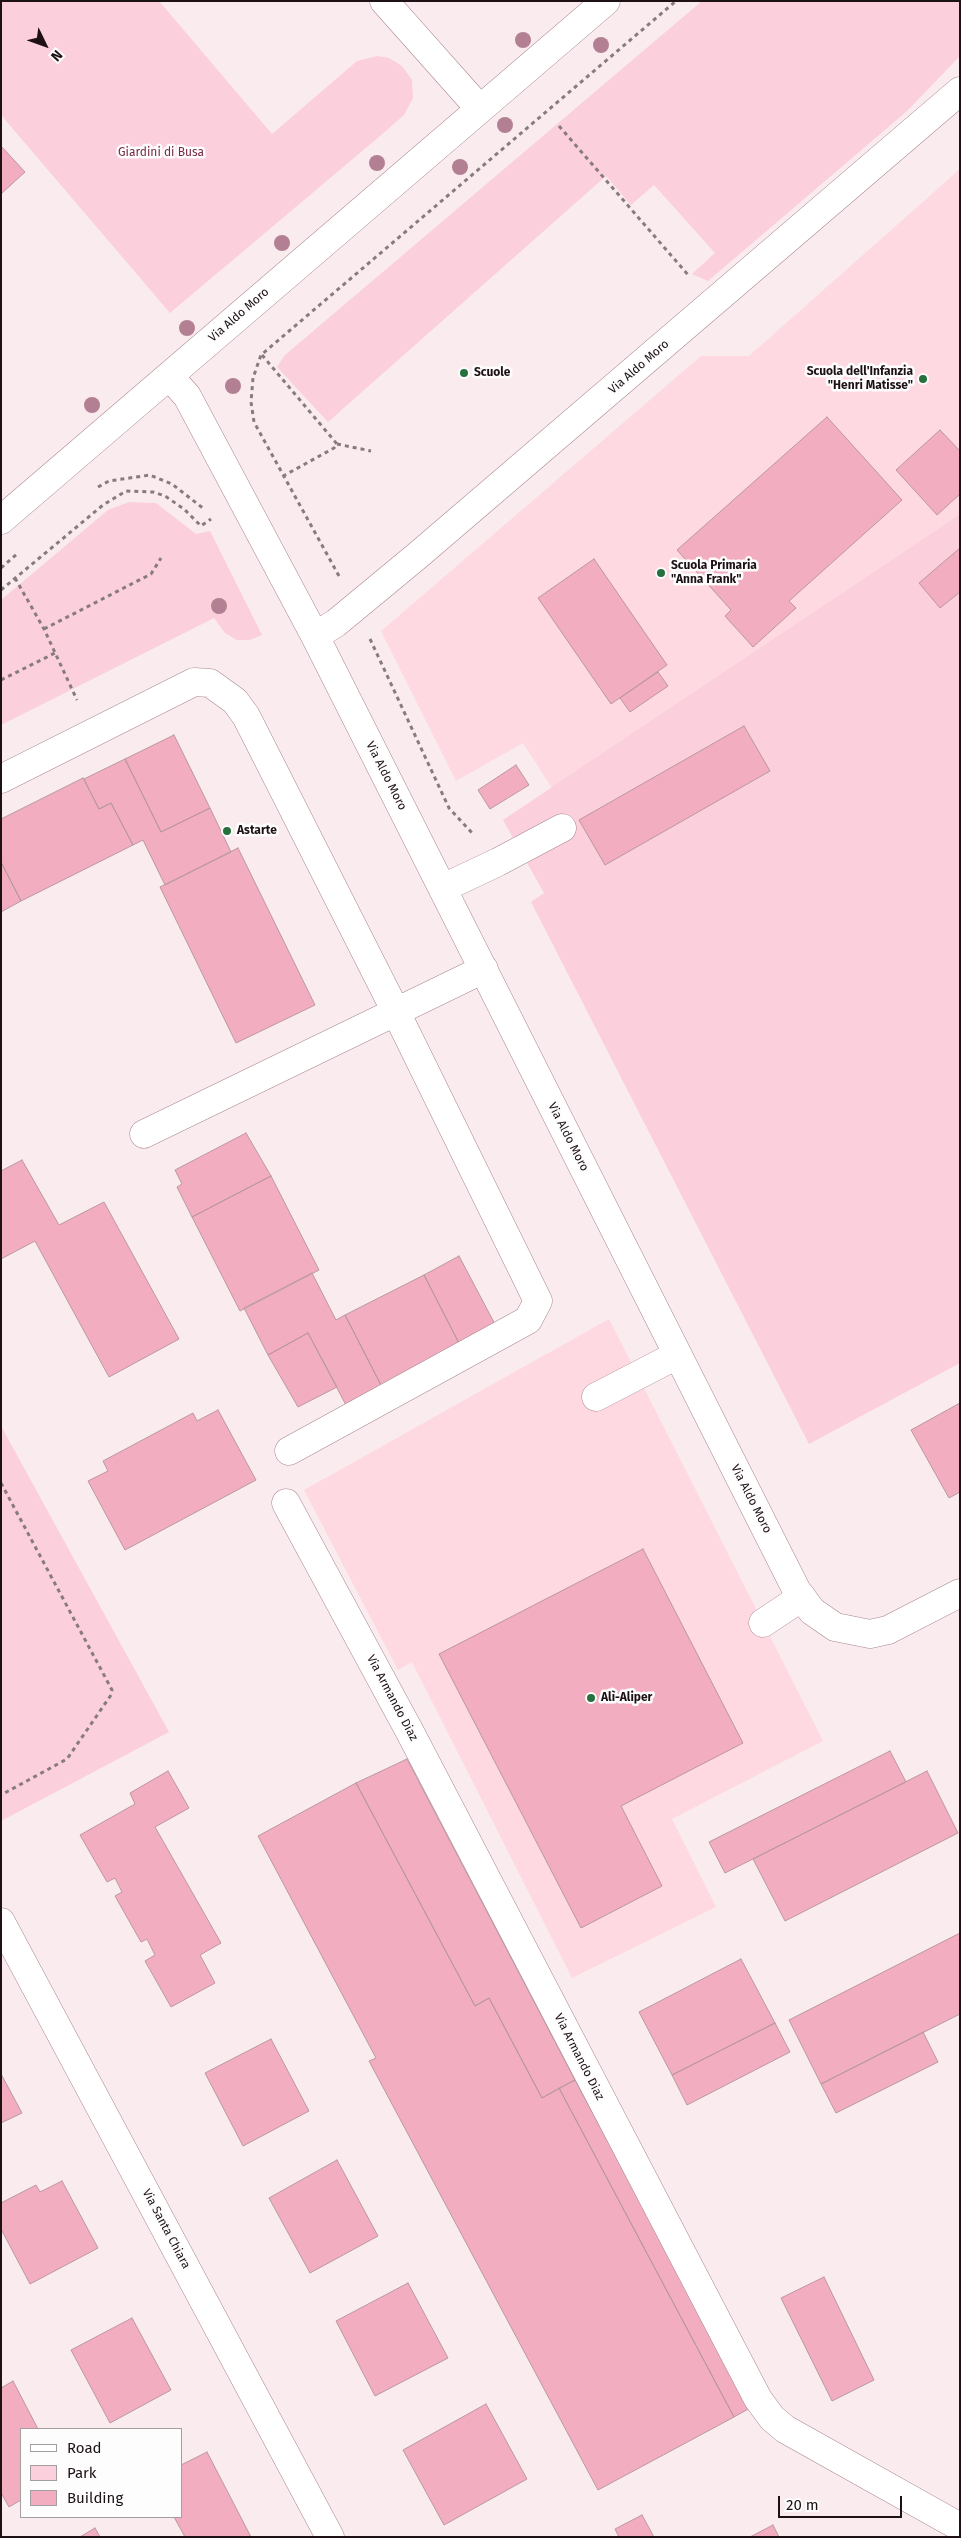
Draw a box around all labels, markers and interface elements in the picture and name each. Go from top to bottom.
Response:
north arrow [20,20,70,70]
text: N [47,46,66,65]
park label: Giardini di Busa [118,146,204,160]
street label: Via Aldo Moro [206,285,272,345]
street label: Via Aldo Moro [606,337,672,397]
place label: Scuola dell'Infanzia "Henri Matisse" [807,365,913,393]
place label: Scuole [474,366,510,380]
marker: Scuole [458,367,470,379]
marker: Scuola dell'Infanzia "Henri Matisse" [917,373,929,385]
place label: Scuola Primaria "Anna Frank" [671,559,757,587]
marker: Scuola Primaria "Anna Frank" [655,567,667,579]
street label: Via Aldo Moro [363,739,409,813]
place label: Astarte [237,824,277,838]
marker: Astarte [221,825,233,837]
street label: Via Aldo Moro [545,1100,591,1174]
street label: Via Aldo Moro [728,1462,774,1536]
street label: Via Armando Diaz [363,1653,421,1743]
place label: Alì-Aliper [601,1691,652,1705]
marker: Alì-Aliper [585,1692,597,1704]
street label: Via Armando Diaz [551,2011,607,2103]
street label: Via Santa Chiara [139,2187,193,2271]
legend [20,2428,182,2518]
text: Road [67,2439,102,2457]
text: Park [67,2464,97,2482]
scale bar [781,2486,905,2518]
text: Building [67,2489,123,2507]
text: 20 m [786,2496,819,2514]

